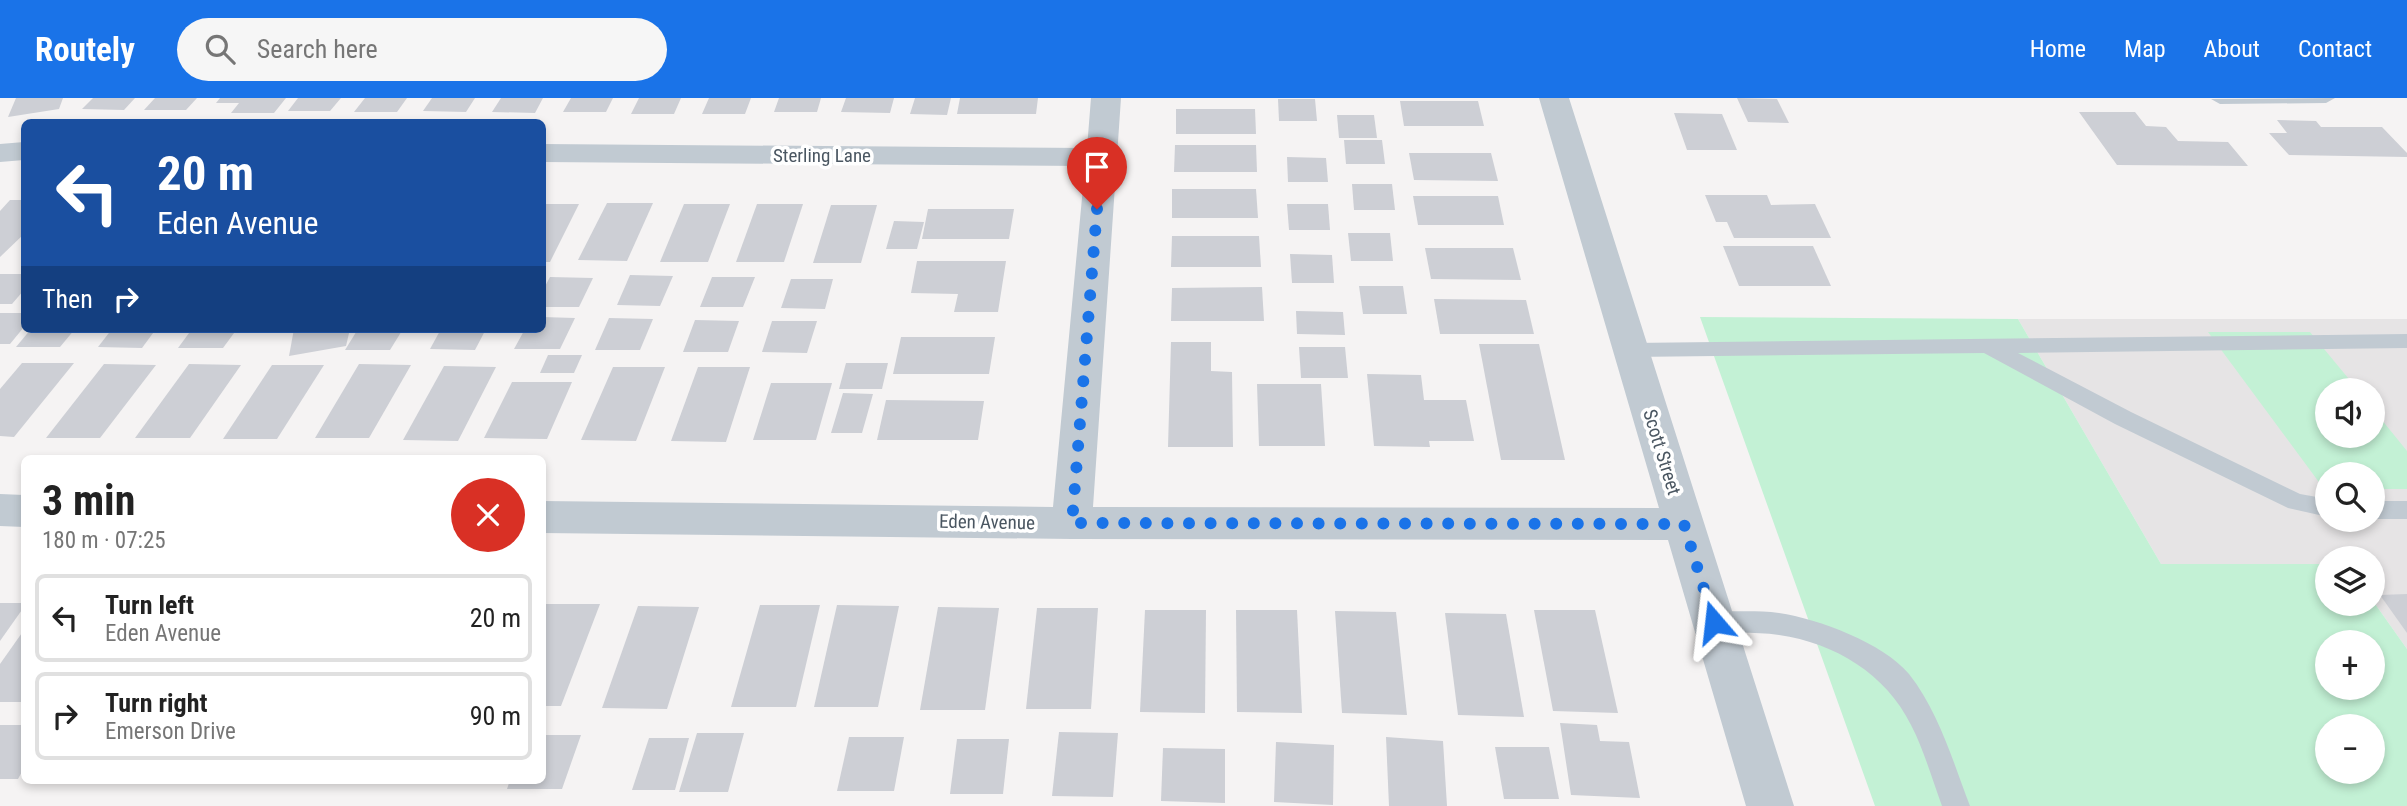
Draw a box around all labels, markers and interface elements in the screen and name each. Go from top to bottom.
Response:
search box [177,18,667,81]
text: Routely [35,30,135,69]
icon: search [201,30,239,68]
text: Search here [257,34,378,64]
text: Home [2030,35,2086,63]
text: Map [2124,35,2166,63]
text: About [2204,35,2260,63]
text: Contact [2298,35,2372,63]
pin [1067,137,1127,209]
street label: Sterling Lane [773,144,871,167]
text: 20 m [157,145,254,202]
icon: left [42,147,133,238]
icon: arrive [1078,148,1116,186]
text: Eden Avenue [157,204,318,242]
icon: right [107,280,145,318]
text: Then [42,284,93,314]
map controls [2315,378,2385,784]
button: sound [2315,378,2385,448]
street label: Scott Street [1638,406,1686,498]
button: search [2315,462,2385,532]
text: 3 min [42,476,135,525]
button: close [451,478,525,552]
street label: Eden Avenue [939,510,1035,534]
text: 180 m · 07:25 [42,527,166,554]
button: layers [2315,546,2385,616]
position arrow [1677,585,1751,659]
text: Turn left [105,590,194,620]
icon: left [46,599,84,637]
text: 20 m [470,603,521,633]
text: Eden Avenue [105,620,221,647]
button: + [2315,630,2385,700]
text: Turn right [105,688,207,718]
icon: right [46,697,84,735]
text: 90 m [470,701,521,731]
button: − [2315,714,2385,784]
text: Emerson Drive [105,718,236,745]

